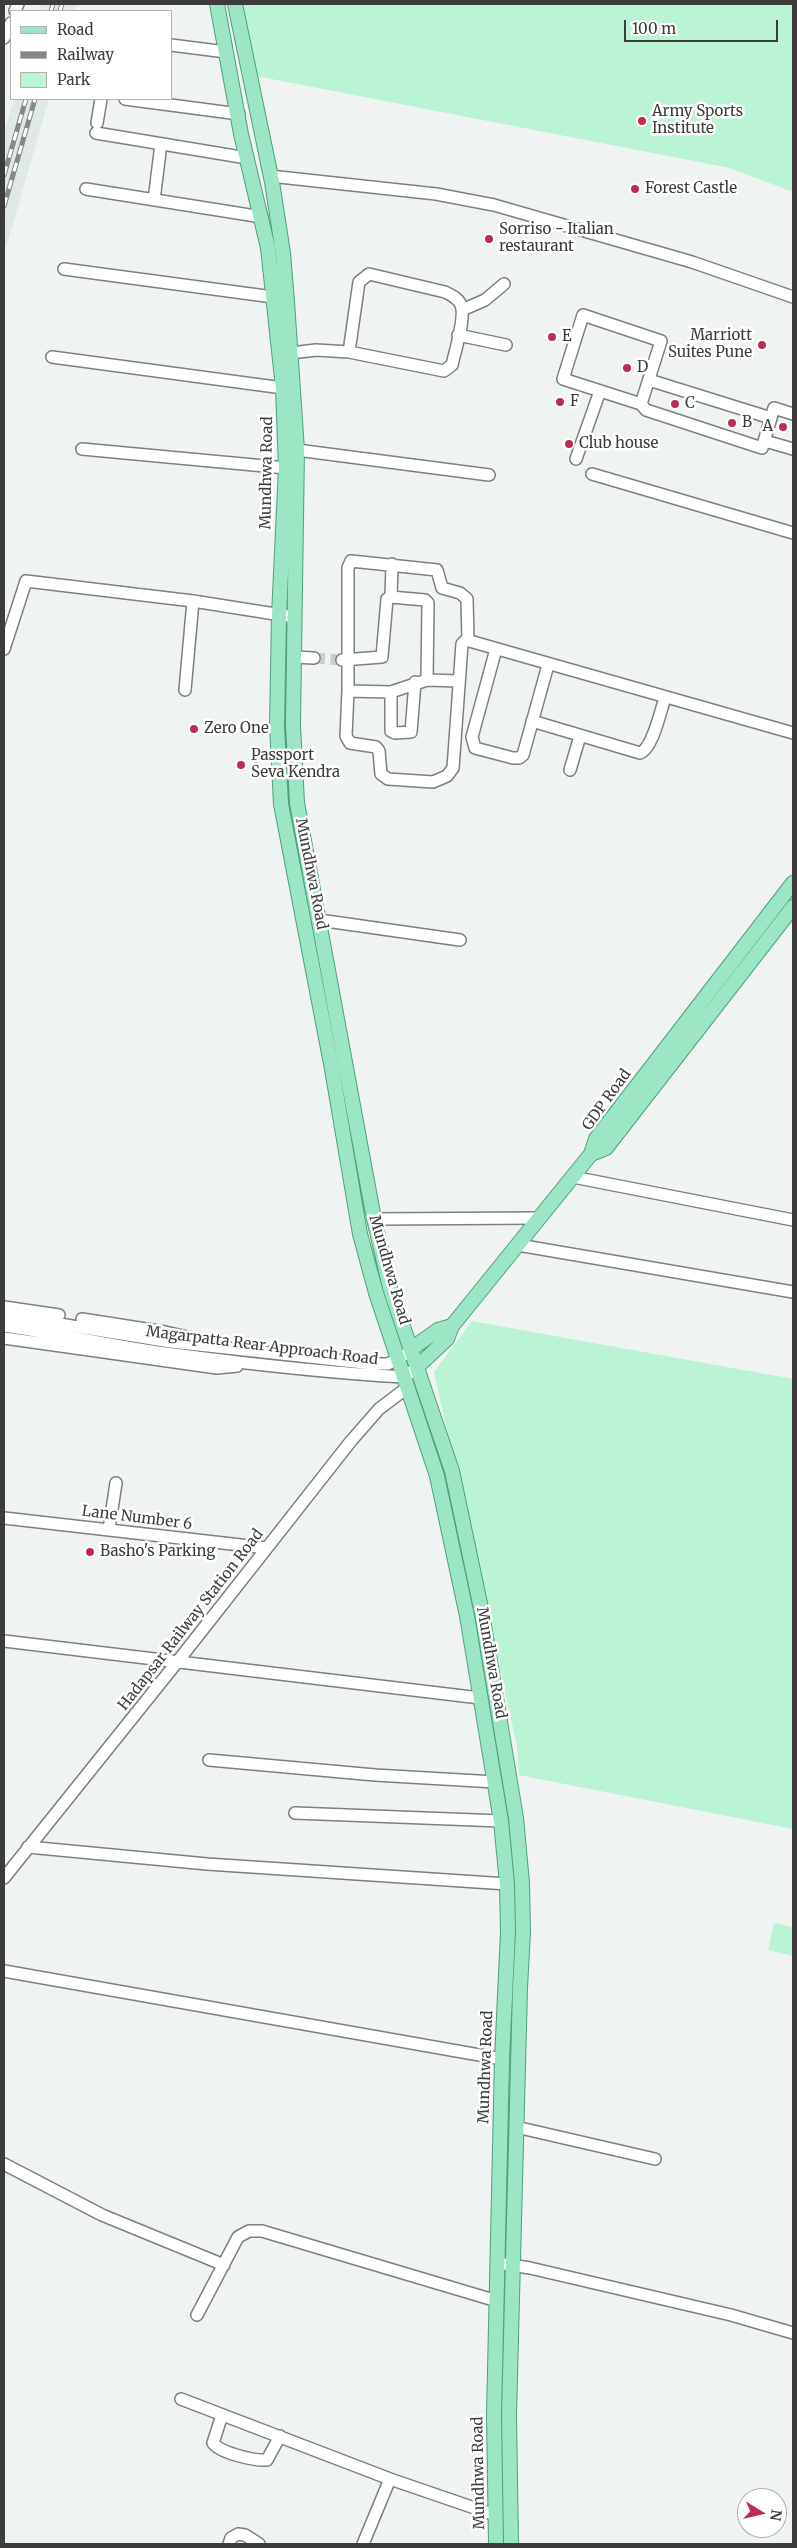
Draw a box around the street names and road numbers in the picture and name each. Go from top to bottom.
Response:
street label: Mundhwa Road [257,416,277,530]
street label: Mundhwa Road [291,817,331,931]
street label: GDP Road [579,1066,635,1134]
street label: Mundhwa Road [365,1213,413,1327]
street label: Magarpatta Rear Approach Road [145,1323,379,1369]
street label: Lane Number 6 [81,1502,193,1534]
street label: Hadapsar Railway Station Road [115,1526,267,1714]
street label: Mundhwa Road [472,1606,510,1720]
street label: Mundhwa Road [475,2010,497,2124]
street label: Mundhwa Road [469,2416,489,2530]

